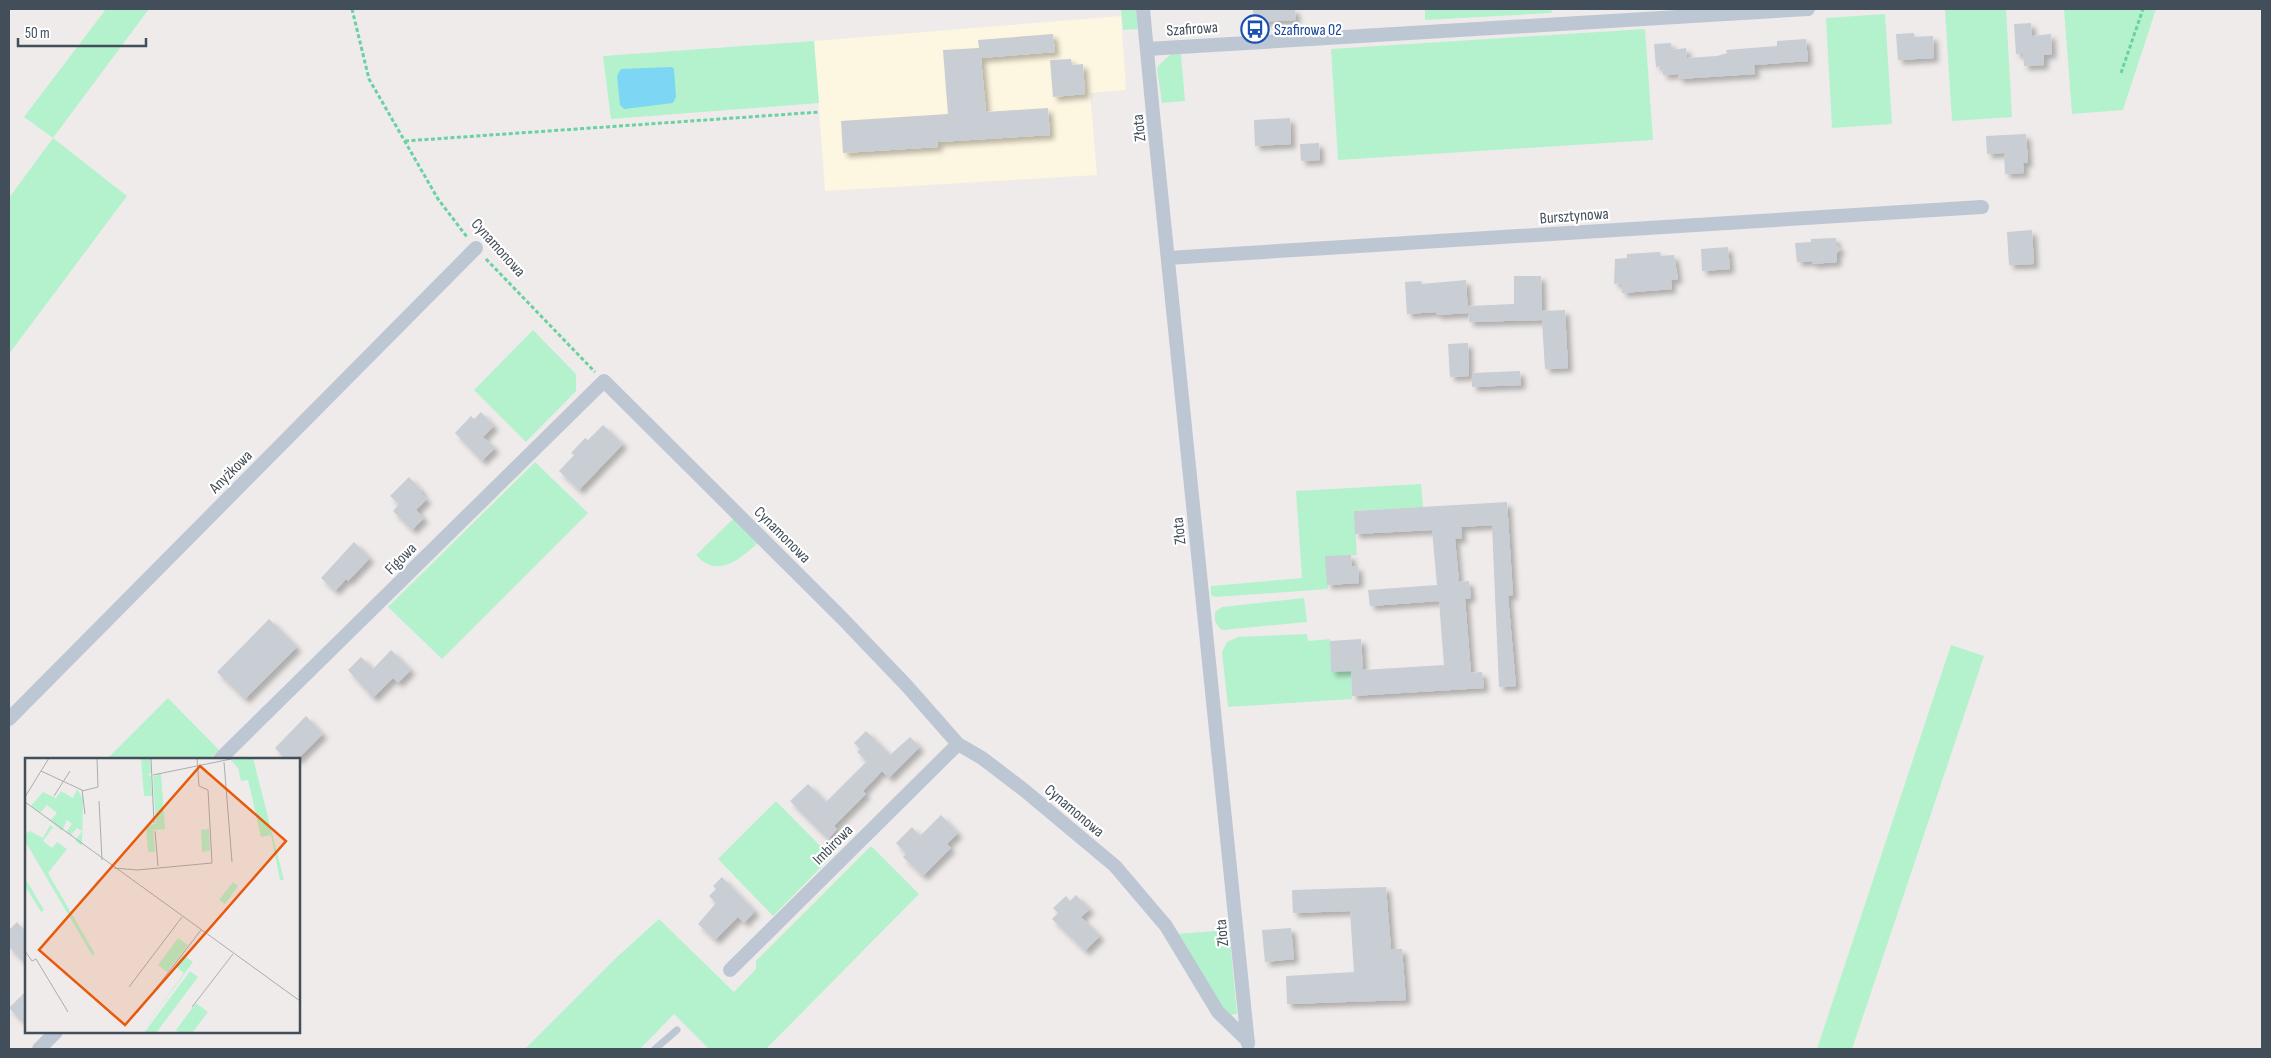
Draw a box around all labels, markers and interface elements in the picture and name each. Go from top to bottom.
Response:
bus stop icon: Szafirowa 02 [1240,14,1270,44]
scale bar [18,15,145,47]
street label: Szafirowa [1166,18,1218,41]
place label: Szafirowa 02 [1274,21,1342,40]
text: 50 m [25,24,50,43]
street label: Złota [1129,113,1150,142]
street label: Bursztynowa [1539,205,1609,228]
street label: Cynamonowa [467,215,529,281]
street label: Anyżkowa [205,446,257,498]
street label: Cynamonowa [750,503,814,567]
street label: Złota [1169,516,1190,545]
street label: Figowa [381,539,421,579]
inset map [25,758,300,1033]
street label: Cynamonowa [1040,781,1108,842]
street label: Imbirowa [809,821,857,869]
street label: Złota [1212,918,1233,947]

